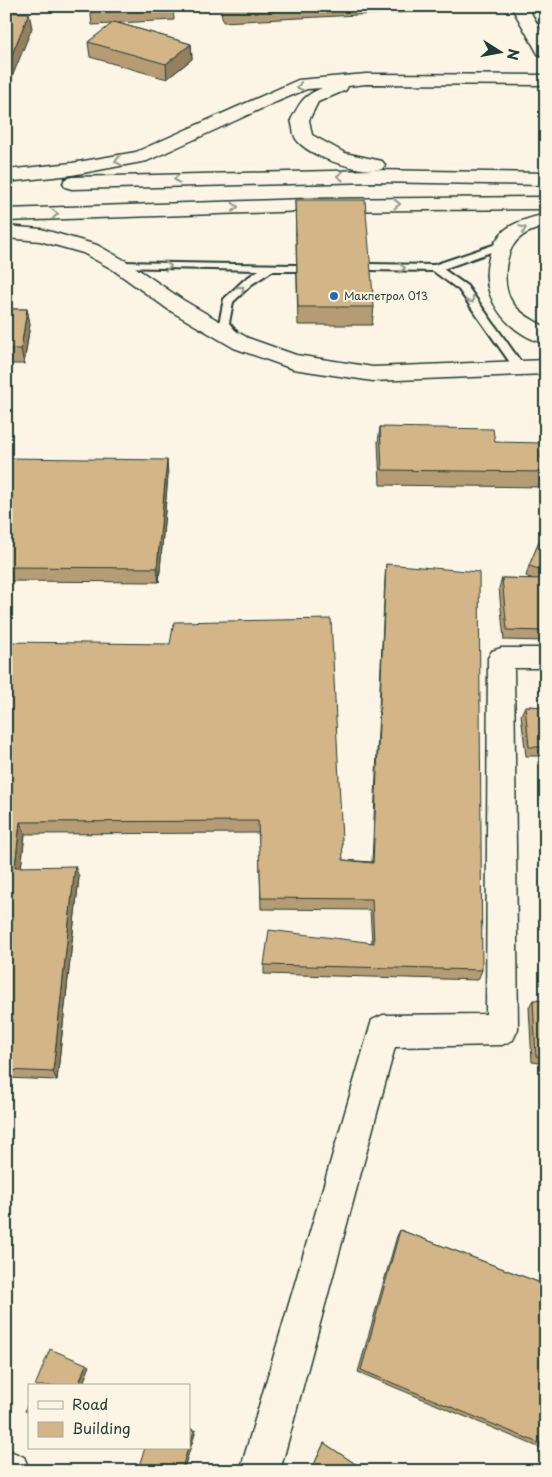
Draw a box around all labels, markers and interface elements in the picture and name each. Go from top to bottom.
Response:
north arrow [474,28,524,78]
text: N [502,47,525,62]
one-way arrow [297,81,305,91]
one-way arrow [114,156,123,166]
one-way arrow [335,171,343,181]
one-way arrow [173,174,181,185]
one-way arrow [394,199,402,209]
one-way arrow [231,202,239,213]
one-way arrow [51,208,59,219]
one-way arrow [518,224,527,235]
one-way arrow [164,261,172,271]
one-way arrow [398,263,406,273]
one-way arrow [235,286,244,295]
place label: Макпетрол 013 [344,287,428,304]
marker: Макпетрол 013 [328,290,340,302]
one-way arrow [465,294,474,304]
legend [28,1384,190,1450]
text: Road [72,1392,108,1415]
text: Building [72,1416,131,1439]

